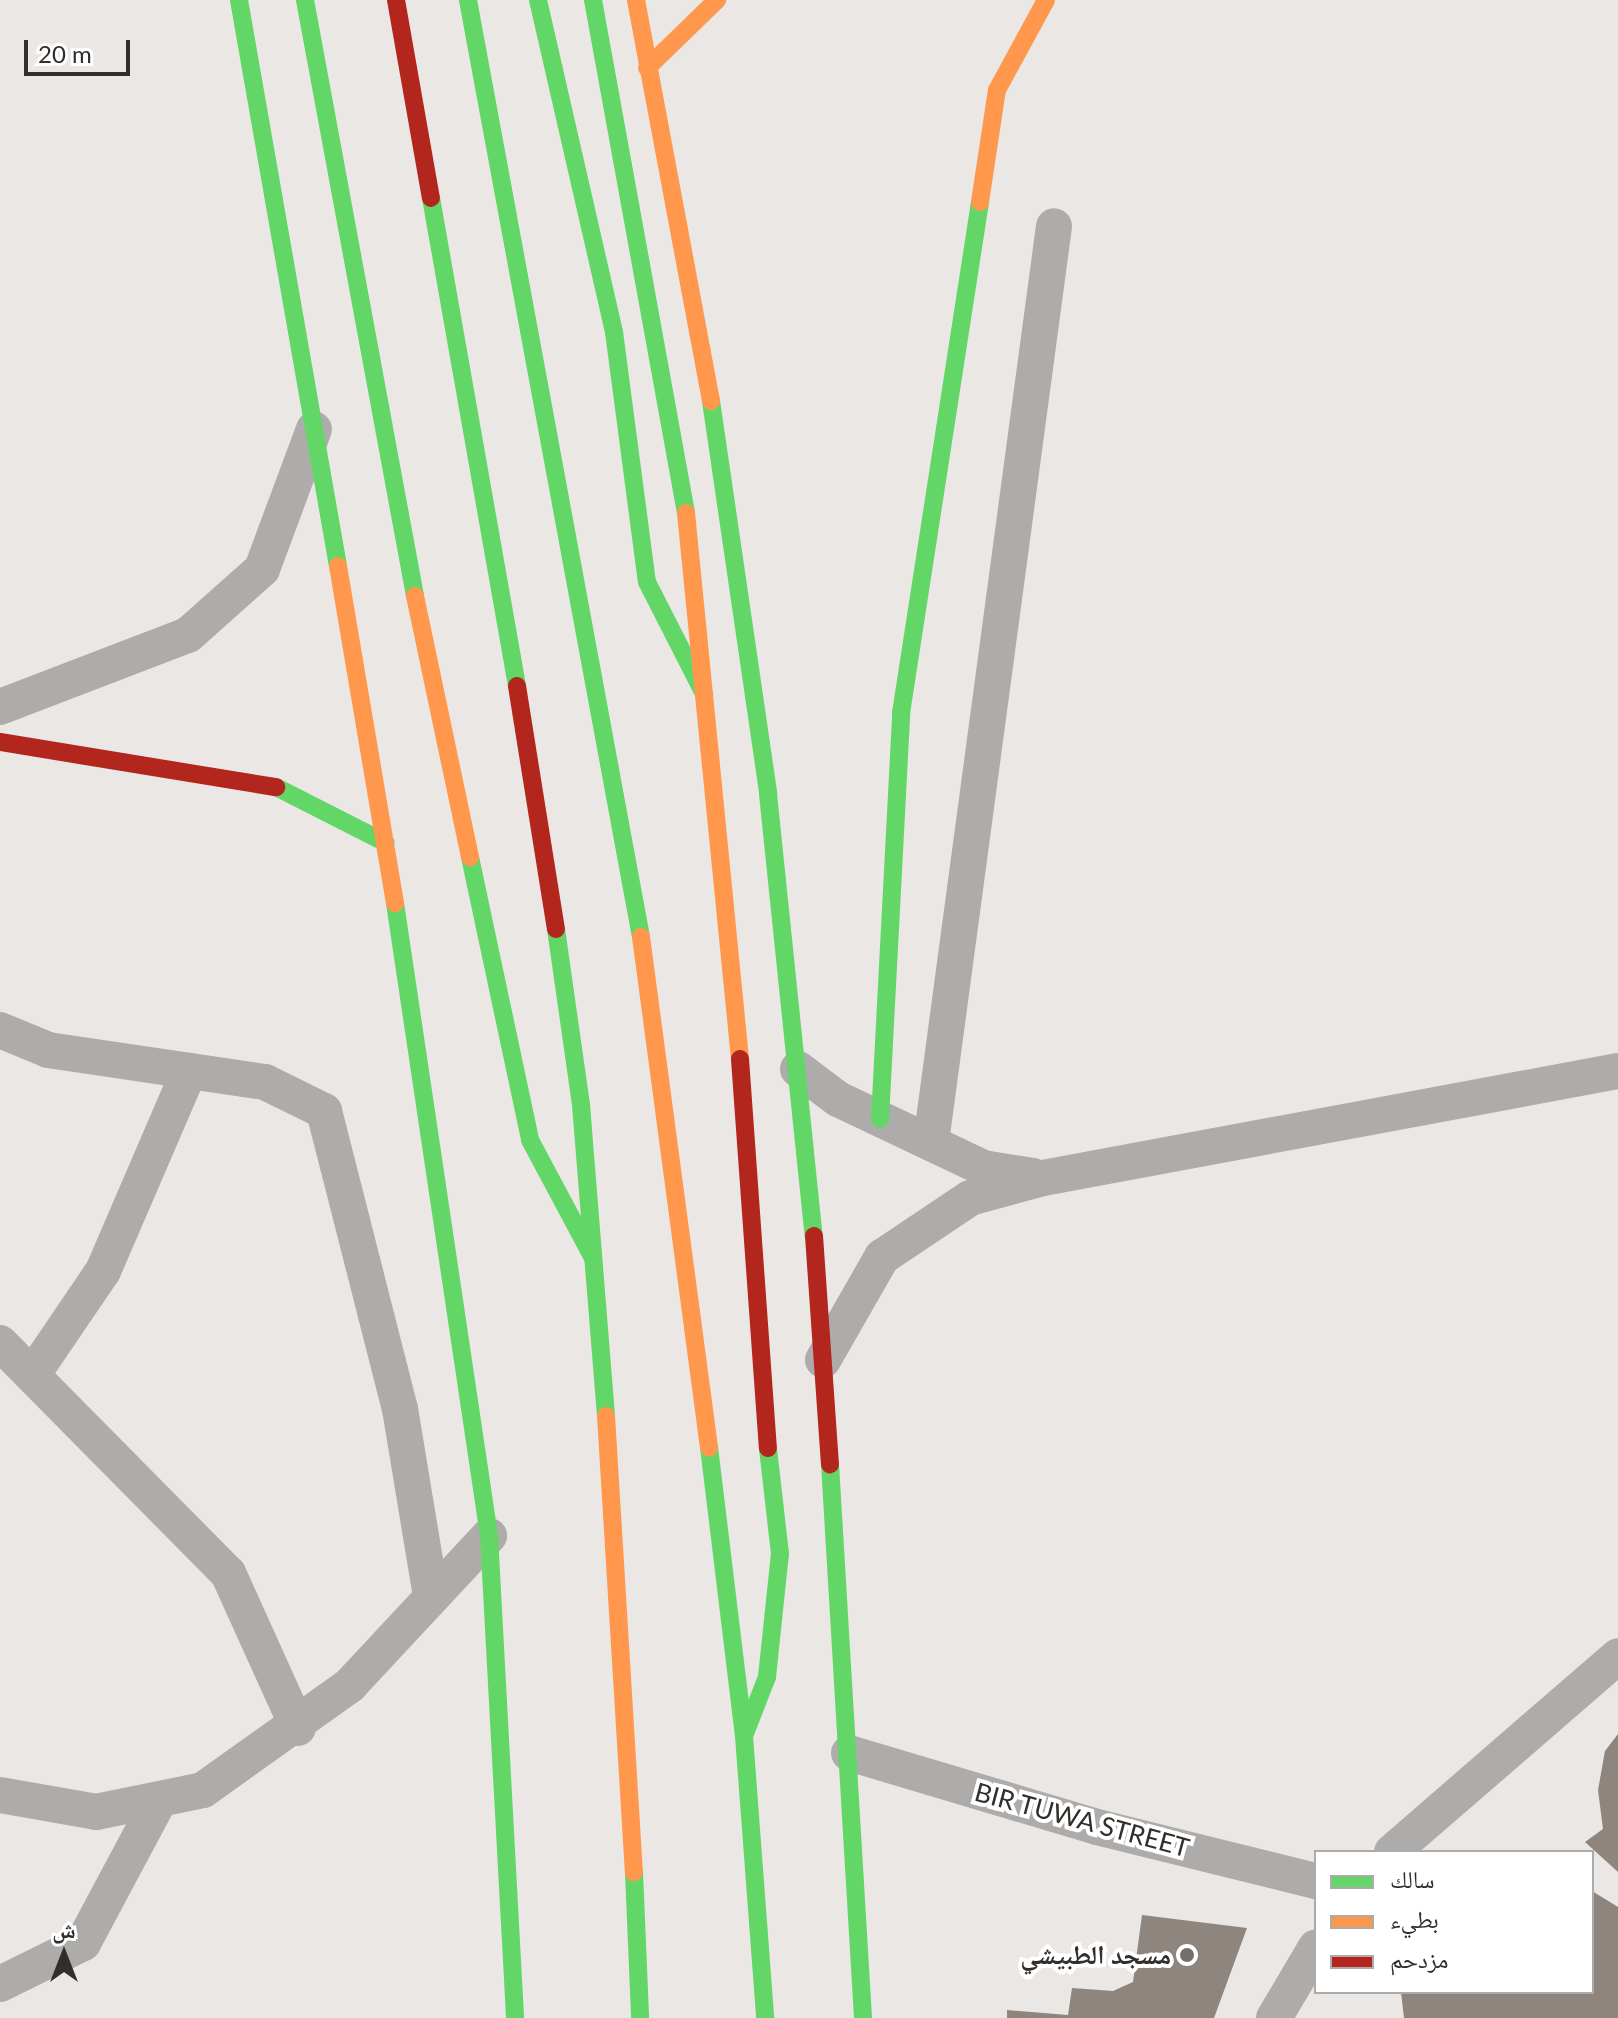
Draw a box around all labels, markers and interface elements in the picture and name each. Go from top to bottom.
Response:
scale bar [28,24,134,74]
text: 20 m [38,39,92,68]
street label: BIR TUWA STREET [970,1776,1194,1864]
legend [1314,1850,1594,1994]
text: سالك [1390,1864,1435,1893]
text: بطيء [1390,1904,1439,1933]
north arrow [24,1914,104,1994]
text: ش [52,1916,76,1943]
place label: مسجد الطبيشي [1020,1939,1171,1971]
text: مزدحم [1390,1944,1449,1973]
marker: مسجد الطبيشي [1178,1946,1196,1964]

